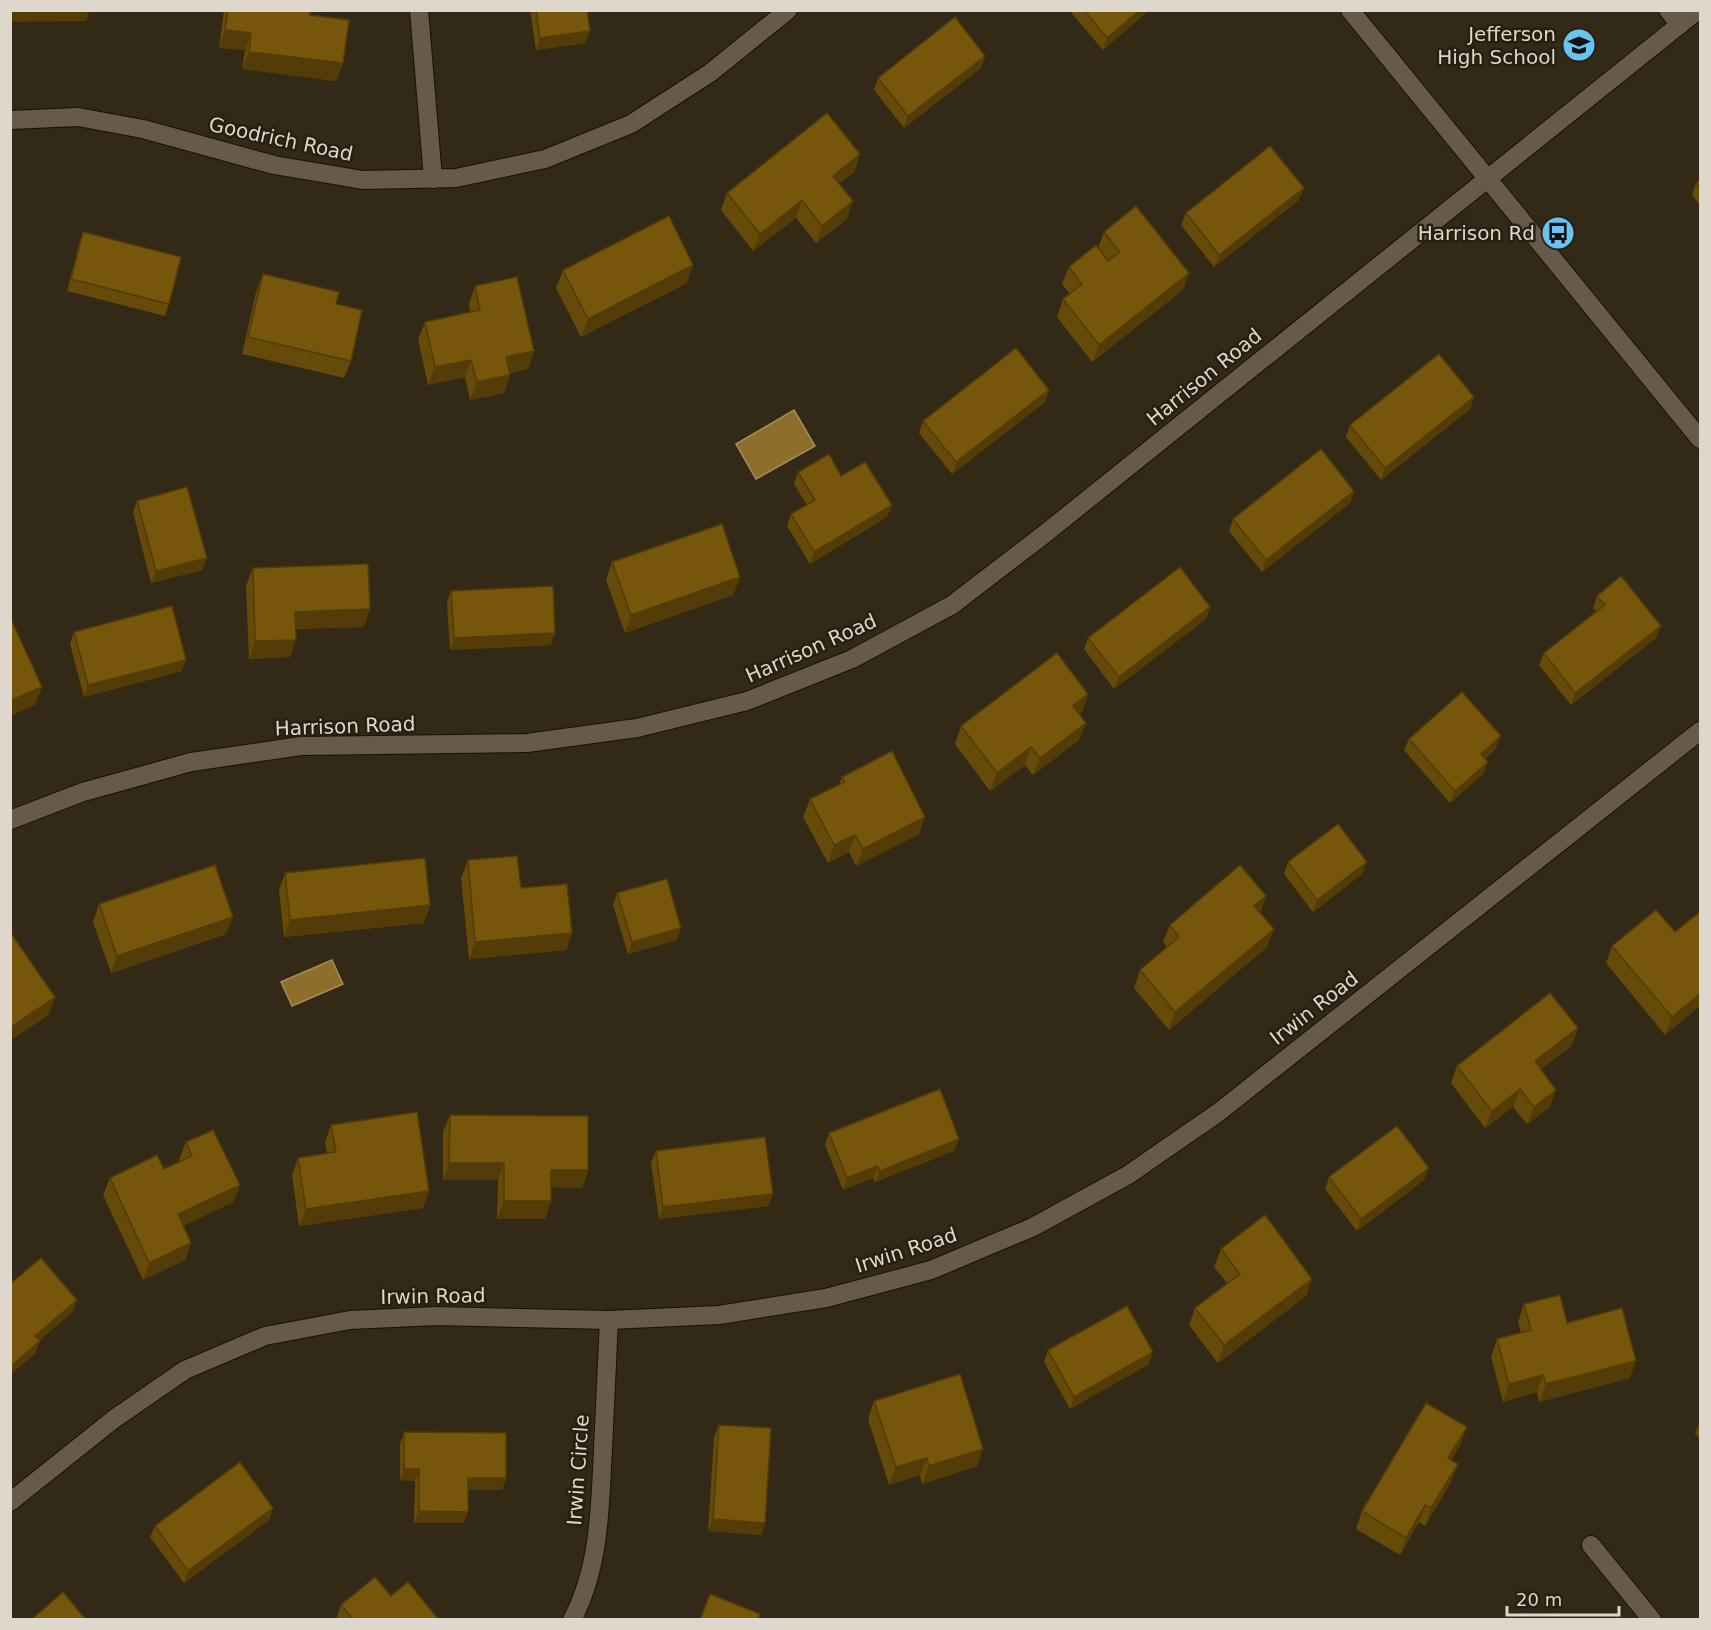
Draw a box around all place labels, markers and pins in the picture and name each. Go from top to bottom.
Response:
place label: Jefferson High School [1437,22,1556,69]
school or university icon: Jefferson High School [1561,27,1597,63]
bus stop icon: Harrison Rd [1540,215,1576,251]
place label: Harrison Rd [1418,221,1535,245]

